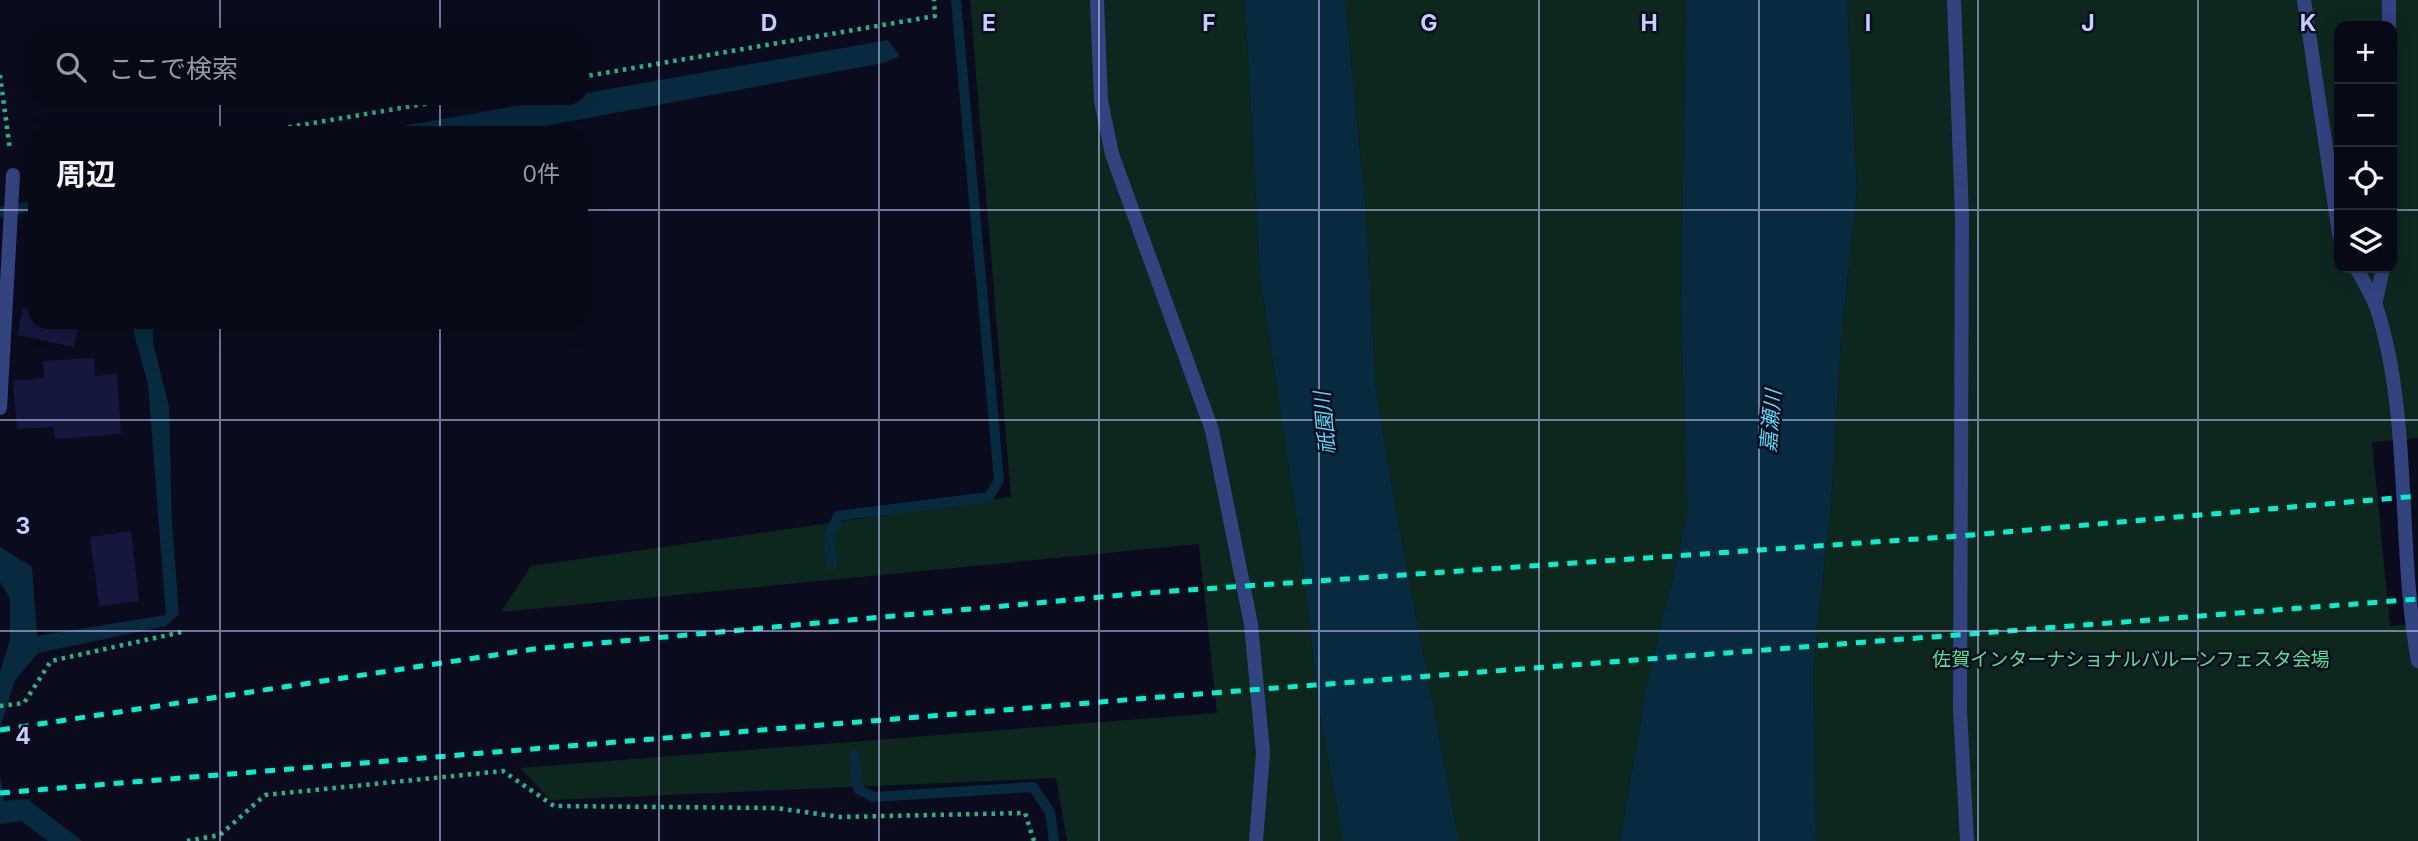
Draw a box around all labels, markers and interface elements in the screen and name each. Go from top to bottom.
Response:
text: D [761,9,777,37]
text: E [982,9,996,37]
text: F [1202,9,1216,37]
text: G [1420,9,1438,37]
text: H [1640,9,1658,37]
text: I [1865,9,1871,37]
text: J [2081,9,2095,37]
text: K [2300,9,2316,37]
map controls [2334,21,2397,273]
button: + [2334,21,2397,84]
search box [28,28,588,105]
icon: search [52,48,90,86]
text: ここで検索 [108,53,238,84]
button: − [2334,84,2397,147]
button: locate [2334,147,2397,210]
text: 周辺 [56,156,116,192]
text: 0件 [522,160,560,188]
button: layers [2334,210,2397,273]
water label: 嘉瀬川 [1755,386,1786,453]
water label: 祇園川 [1309,389,1340,456]
text: 3 [16,512,30,540]
park label: 佐賀インターナショナルバルーンフェスタ会場 [1932,648,2330,671]
text: 4 [15,722,31,750]

